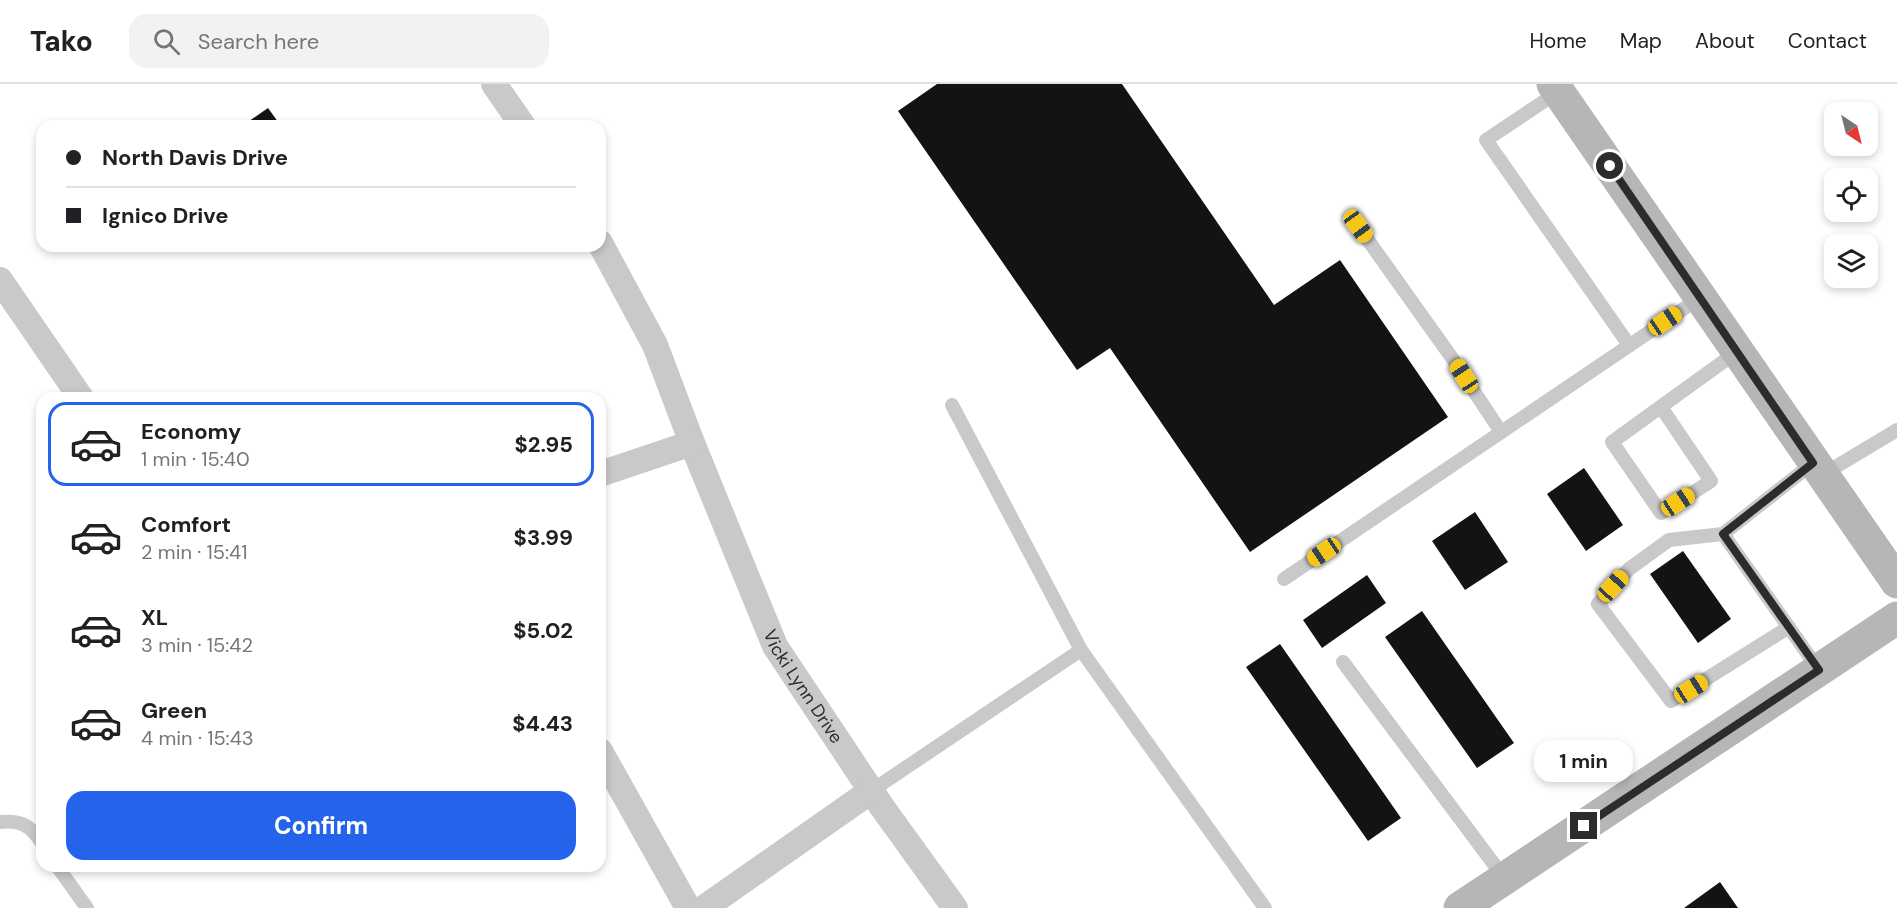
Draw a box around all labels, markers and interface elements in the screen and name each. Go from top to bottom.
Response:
search box [129,14,549,68]
text: Tako [30,23,93,60]
icon: search [150,25,183,58]
text: Search here [198,27,319,56]
text: Home [1529,27,1587,55]
text: Map [1620,27,1662,55]
text: About [1695,27,1755,55]
text: Contact [1788,27,1867,55]
north arrow [1824,102,1878,156]
map controls [1824,102,1878,288]
text: North Davis Drive [102,143,288,172]
route start [1596,152,1623,179]
button: locate [1824,168,1878,222]
text: Ignico Drive [102,201,228,230]
car [1340,206,1376,246]
button: layers [1824,234,1878,288]
car [1645,303,1685,339]
car [1447,356,1481,396]
icon: car [69,417,123,471]
text: Economy [141,417,241,446]
text: $2.95 [514,430,573,459]
text: 1 min · 15:40 [141,446,250,472]
car [1658,485,1698,519]
icon: car [69,510,123,564]
text: Comfort [141,510,231,539]
text: $3.99 [514,523,573,552]
car [1304,534,1344,570]
text: 2 min · 15:41 [141,539,247,565]
car [1594,567,1632,605]
icon: car [69,603,123,657]
text: XL [141,603,168,632]
text: $5.02 [513,616,573,645]
street label: Vicki Lynn Drive [758,626,849,748]
text: 3 min · 15:42 [141,632,253,658]
car [1671,672,1711,706]
icon: car [69,696,123,750]
text: Green [141,696,207,725]
text: $4.43 [512,709,573,738]
text: 4 min · 15:43 [141,725,254,751]
callout: 1 min [1534,739,1634,781]
text: 1 min [1559,748,1608,774]
button: Confirm [66,791,576,860]
route end [1570,812,1597,839]

